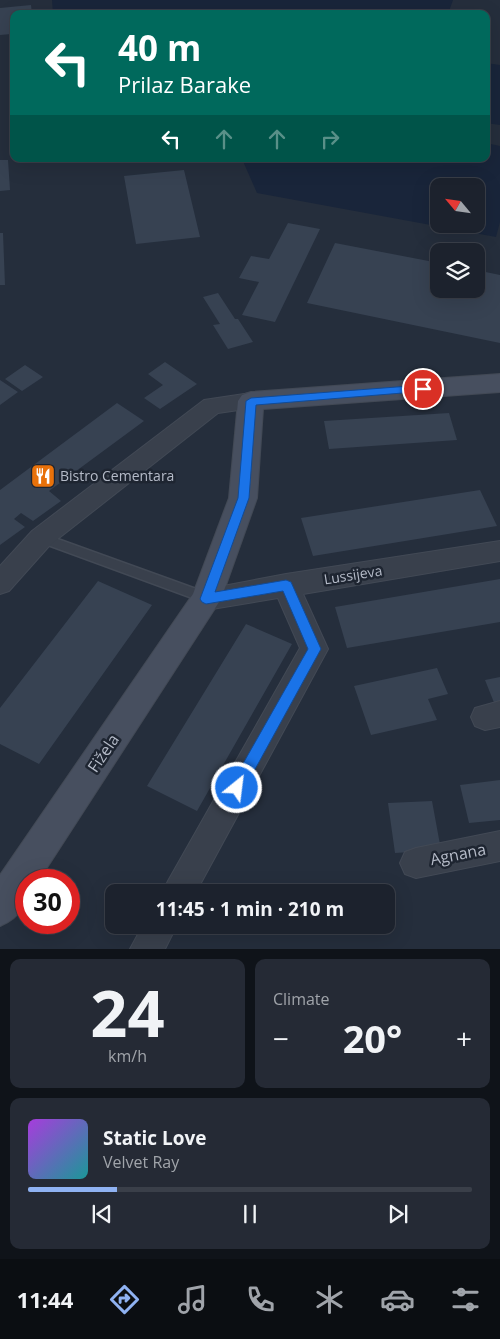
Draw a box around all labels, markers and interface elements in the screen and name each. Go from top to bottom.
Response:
text: 40 m [118,24,201,71]
icon: left [35,30,100,95]
text: Prilaz Barake [118,69,251,99]
icon: left [157,125,185,153]
icon: ahead [210,125,238,153]
icon: ahead [263,125,291,153]
icon: right [316,125,344,153]
north arrow [430,178,485,232]
map controls [430,178,485,298]
button: layers [430,243,485,298]
pin [402,368,444,410]
icon: arrive [409,375,437,403]
restaurant icon: Bistro Cementara [30,463,56,489]
place label: Bistro Cementara [60,466,174,485]
street label: Lussijeva [322,561,384,589]
street label: Fižela [82,730,124,776]
position arrow [210,761,262,813]
street label: Agnana [428,838,488,870]
speed limit sign: 30 [15,869,80,934]
text: 11:45 · 1 min · 210 m [156,896,344,922]
text: 24 [90,968,165,1056]
text: Climate [273,988,330,1010]
text: 20° [343,1012,402,1064]
text: − [273,1019,289,1057]
text: + [456,1019,472,1057]
text: km/h [108,1045,147,1067]
text: Static Love [103,1125,206,1151]
text: Velvet Ray [103,1151,179,1173]
icon: previous [88,1200,116,1228]
icon: pause [236,1200,264,1228]
icon: next [384,1200,412,1228]
icon: directions [107,1282,142,1317]
icon: music [175,1282,210,1317]
icon: phone [243,1282,278,1317]
icon: climate [312,1282,347,1317]
icon: car [380,1282,415,1317]
icon: filters [448,1282,483,1317]
text: 11:44 [17,1284,73,1314]

